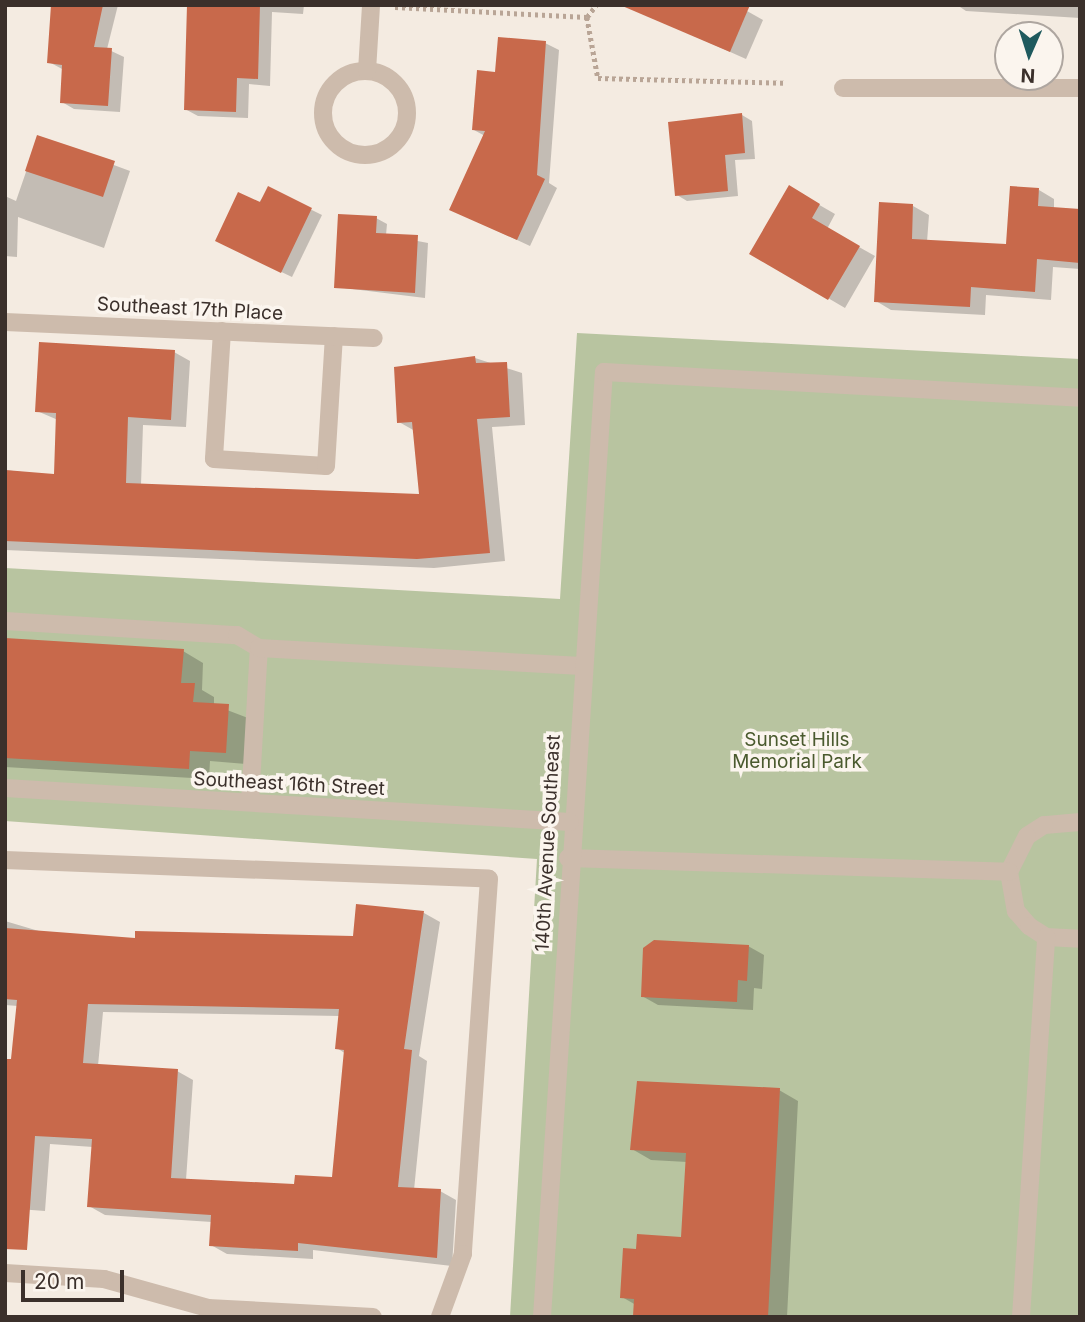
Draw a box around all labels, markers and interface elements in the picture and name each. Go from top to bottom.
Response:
north arrow [994,21,1064,91]
text: N [1020,64,1036,87]
street label: Southeast 17th Place [96,293,284,325]
park label: Sunset Hills Memorial Park [732,729,862,773]
street label: 140th Avenue Southeast [531,734,565,952]
street label: Southeast 16th Street [193,768,385,800]
scale bar [24,1256,128,1300]
text: 20 m [34,1269,84,1294]

